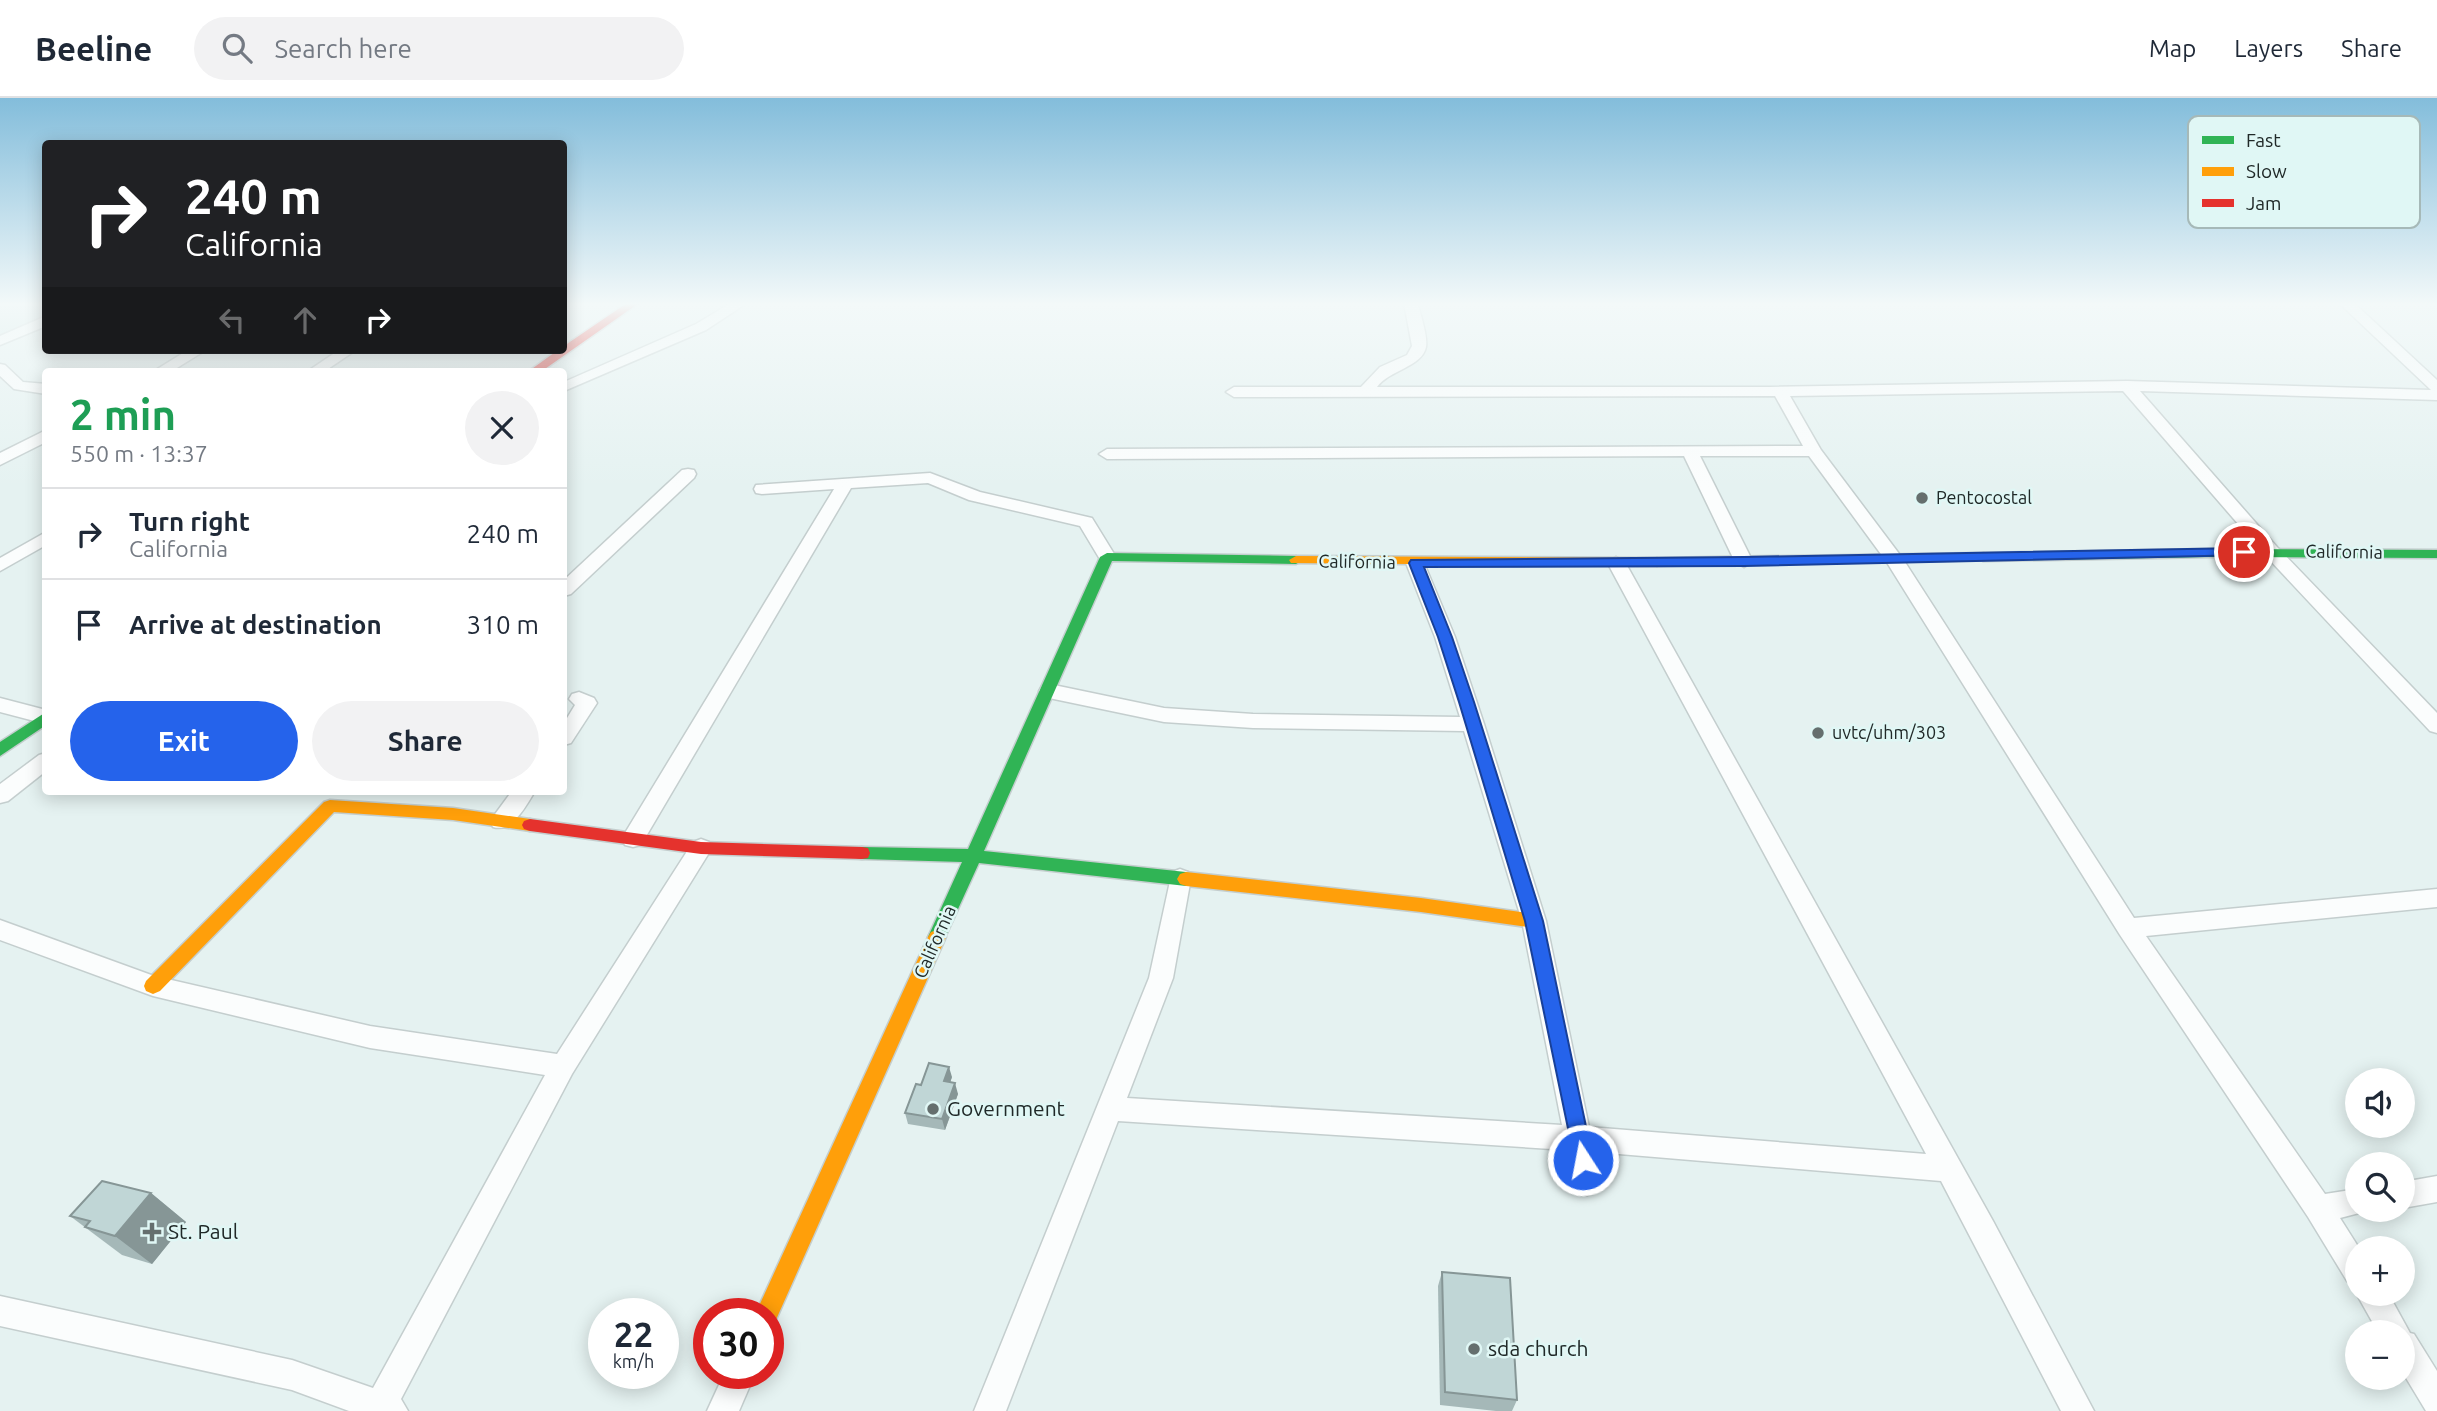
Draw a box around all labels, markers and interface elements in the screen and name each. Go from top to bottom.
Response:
search box [194,17,684,80]
icon: search [218,29,256,67]
text: Beeline [35,30,152,67]
text: Search here [274,34,412,63]
text: Map [2149,35,2196,62]
text: Layers [2234,35,2303,62]
text: Share [2341,35,2402,62]
legend [2188,116,2420,228]
text: Fast [2246,129,2281,151]
text: Slow [2246,160,2287,182]
icon: right [70,168,161,259]
text: 240 m [185,168,322,223]
text: Jam [2246,192,2282,214]
text: California [185,226,323,262]
icon: left [213,301,251,339]
icon: ahead [286,301,324,339]
icon: right [359,301,397,339]
text: 2 min [70,391,176,438]
button: close [465,391,539,465]
text: 550 m · 13:37 [70,441,208,466]
place label: Pentocostal [1936,487,2032,507]
marker: Pentocostal [1914,490,1930,506]
text: Turn right [129,507,250,536]
icon: right [70,515,108,553]
text: 240 m [467,519,539,548]
pin [2214,522,2274,582]
icon: arrive [2225,533,2263,571]
text: California [129,536,228,561]
street label: California [2305,540,2383,562]
street label: California [1318,550,1396,572]
icon: arrive [70,606,108,644]
text: Arrive at destination [129,610,382,639]
text: 310 m [467,610,539,639]
button: Exit [70,701,298,781]
button: Share [312,701,539,781]
place label: uvtc/uhm/303 [1832,722,1946,742]
marker: uvtc/uhm/303 [1810,725,1826,741]
street label: California [909,902,959,981]
map controls [2345,1068,2415,1390]
button: sound [2345,1068,2415,1138]
place label: Government [947,1096,1065,1120]
marker: Government [925,1101,941,1117]
position arrow [1546,1123,1620,1197]
button: search [2345,1152,2415,1222]
place label: St. Paul [168,1219,238,1243]
marker: St. Paul [142,1222,162,1242]
button: + [2345,1236,2415,1306]
speed limit sign: 30 [693,1298,784,1389]
text: 22 [614,1314,653,1354]
button: − [2345,1320,2415,1390]
place label: sda church [1488,1336,1588,1360]
marker: sda church [1466,1341,1482,1357]
text: km/h [613,1351,654,1371]

